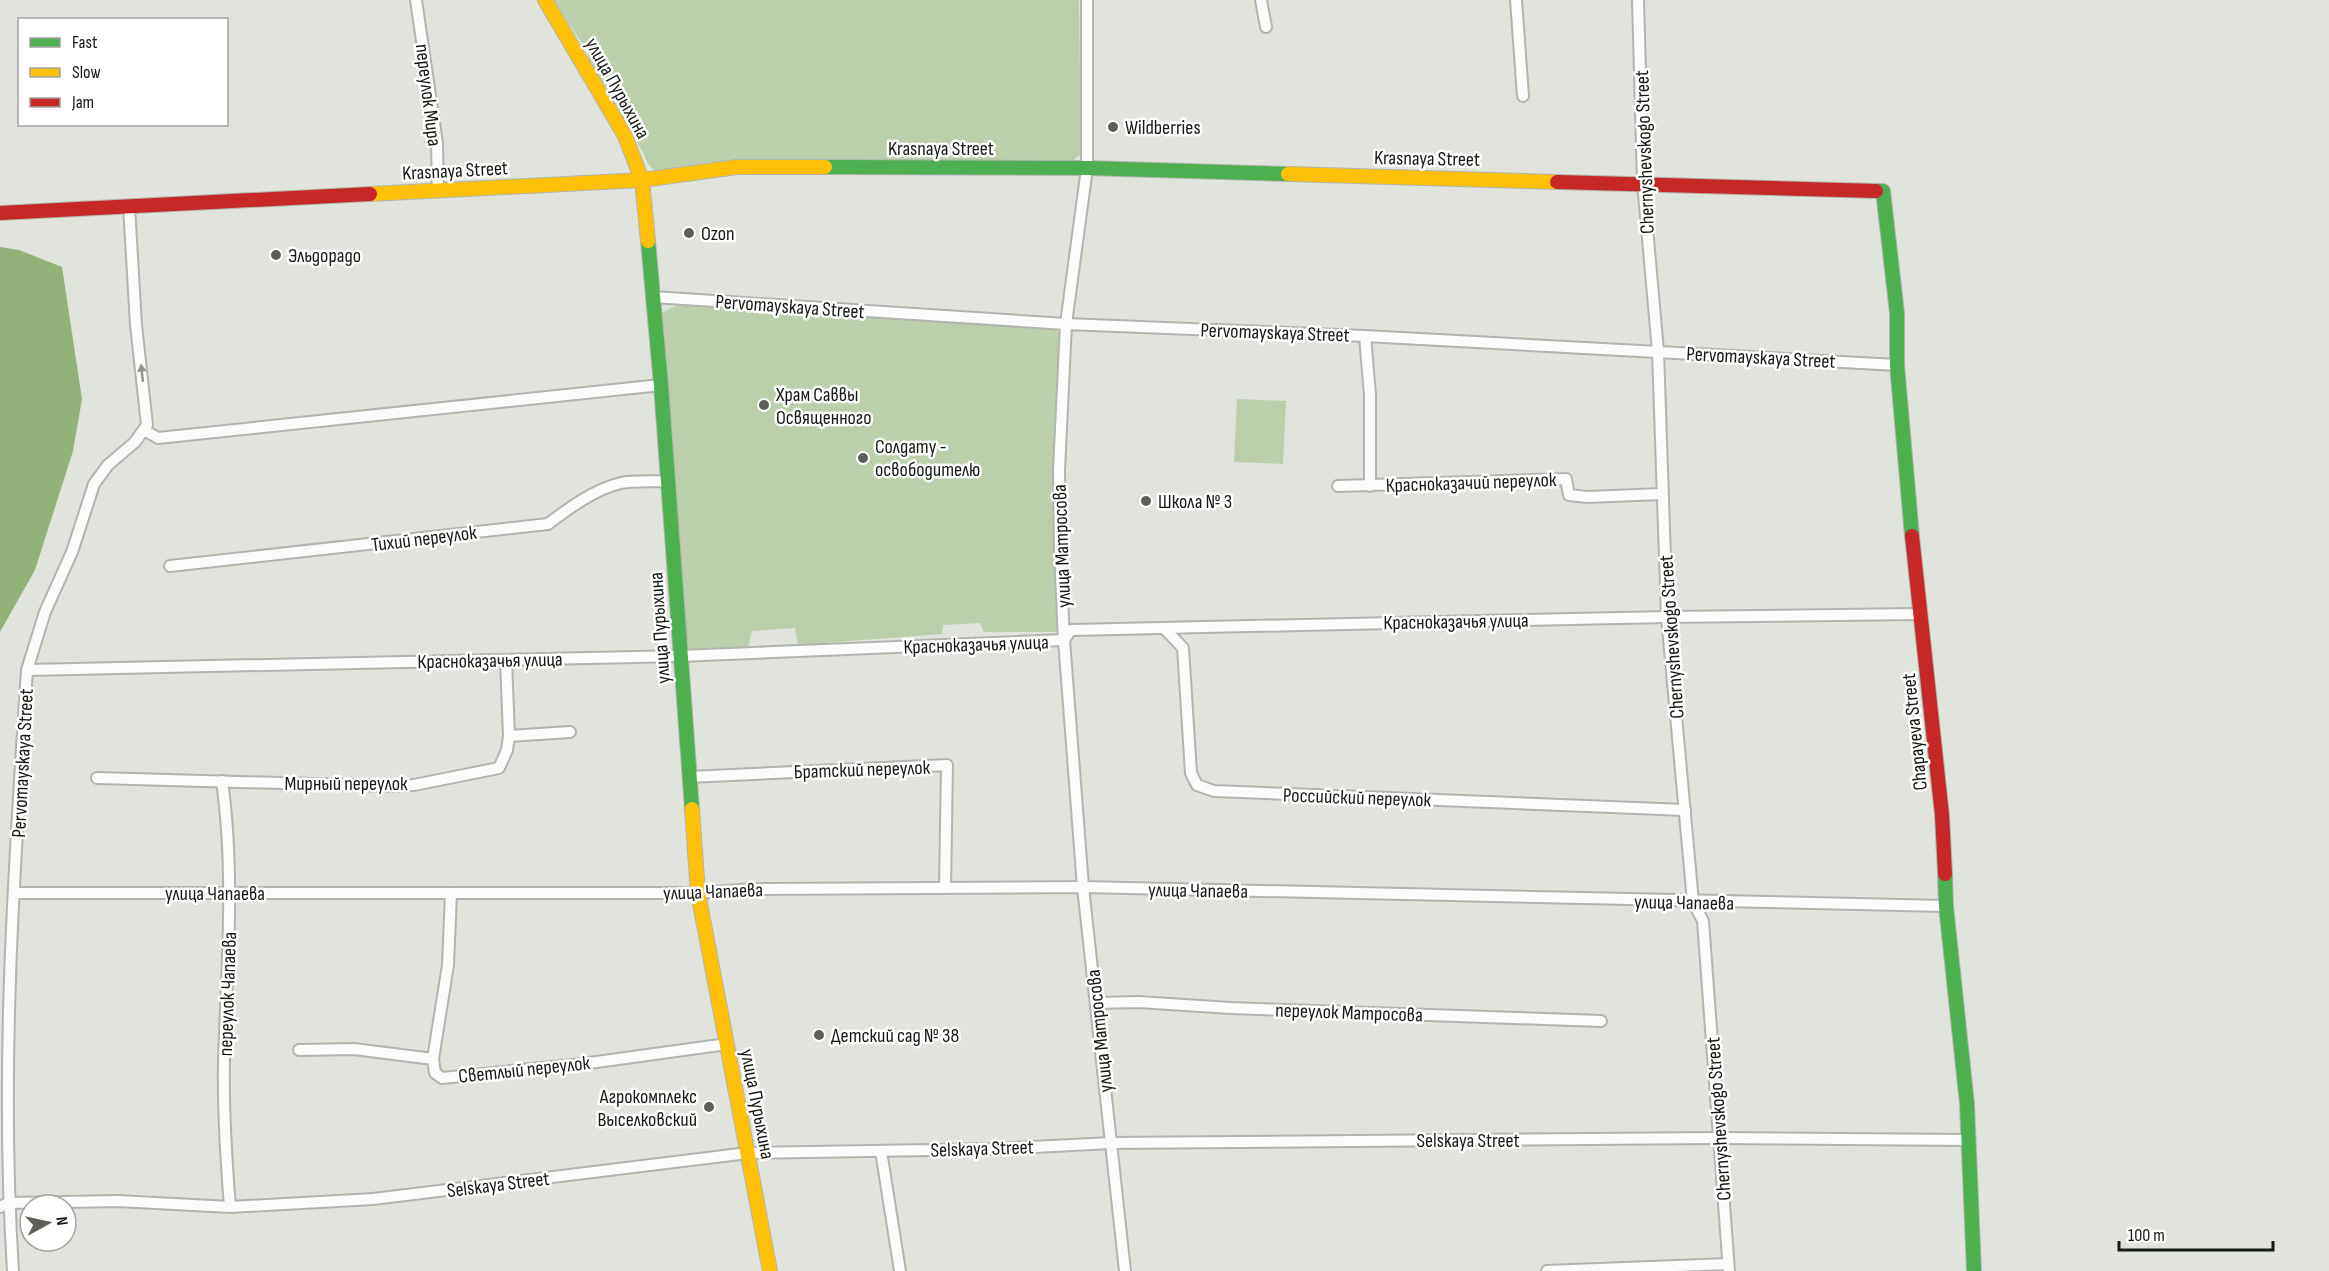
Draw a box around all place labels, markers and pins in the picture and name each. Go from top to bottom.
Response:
place label: Wildberries [1125,116,1201,140]
marker: Wildberries [1106,120,1120,134]
place label: Ozon [701,222,735,246]
marker: Ozon [682,226,696,240]
place label: Эльдорадо [288,244,361,268]
marker: Эльдорадо [269,248,283,262]
place label: Храм Саввы Освященного [775,383,871,430]
marker: Храм Саввы Освященного [757,398,771,412]
place label: Солдату - освободителю [875,435,980,482]
marker: Солдату - освободителю [856,451,870,465]
place label: Школа № 3 [1158,490,1232,514]
marker: Школа № 3 [1139,494,1153,508]
place label: Детский сад № 38 [831,1024,959,1048]
marker: Детский сад № 38 [812,1028,826,1042]
place label: Агрокомплекс Выселковский [597,1085,697,1132]
marker: Агрокомплекс Выселковский [702,1100,716,1114]

